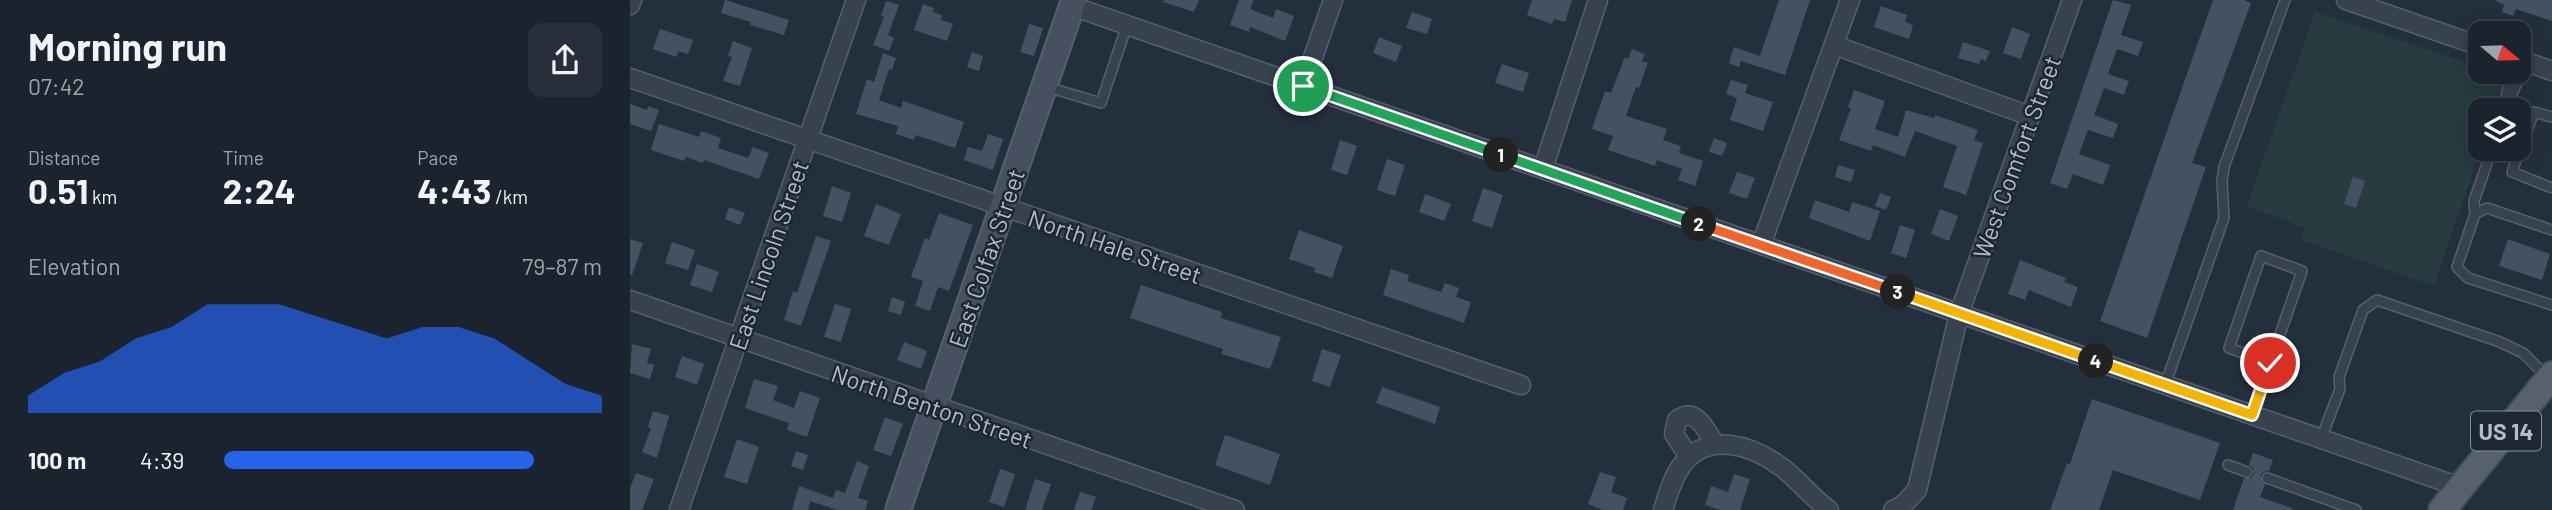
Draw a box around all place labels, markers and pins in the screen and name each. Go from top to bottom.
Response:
pin [1273,56,1333,116]
pin: 1 [1484,138,1518,172]
pin: 2 [1682,206,1716,242]
pin: 3 [1880,274,1916,310]
pin [2240,333,2300,393]
pin: 4 [2078,344,2114,378]

